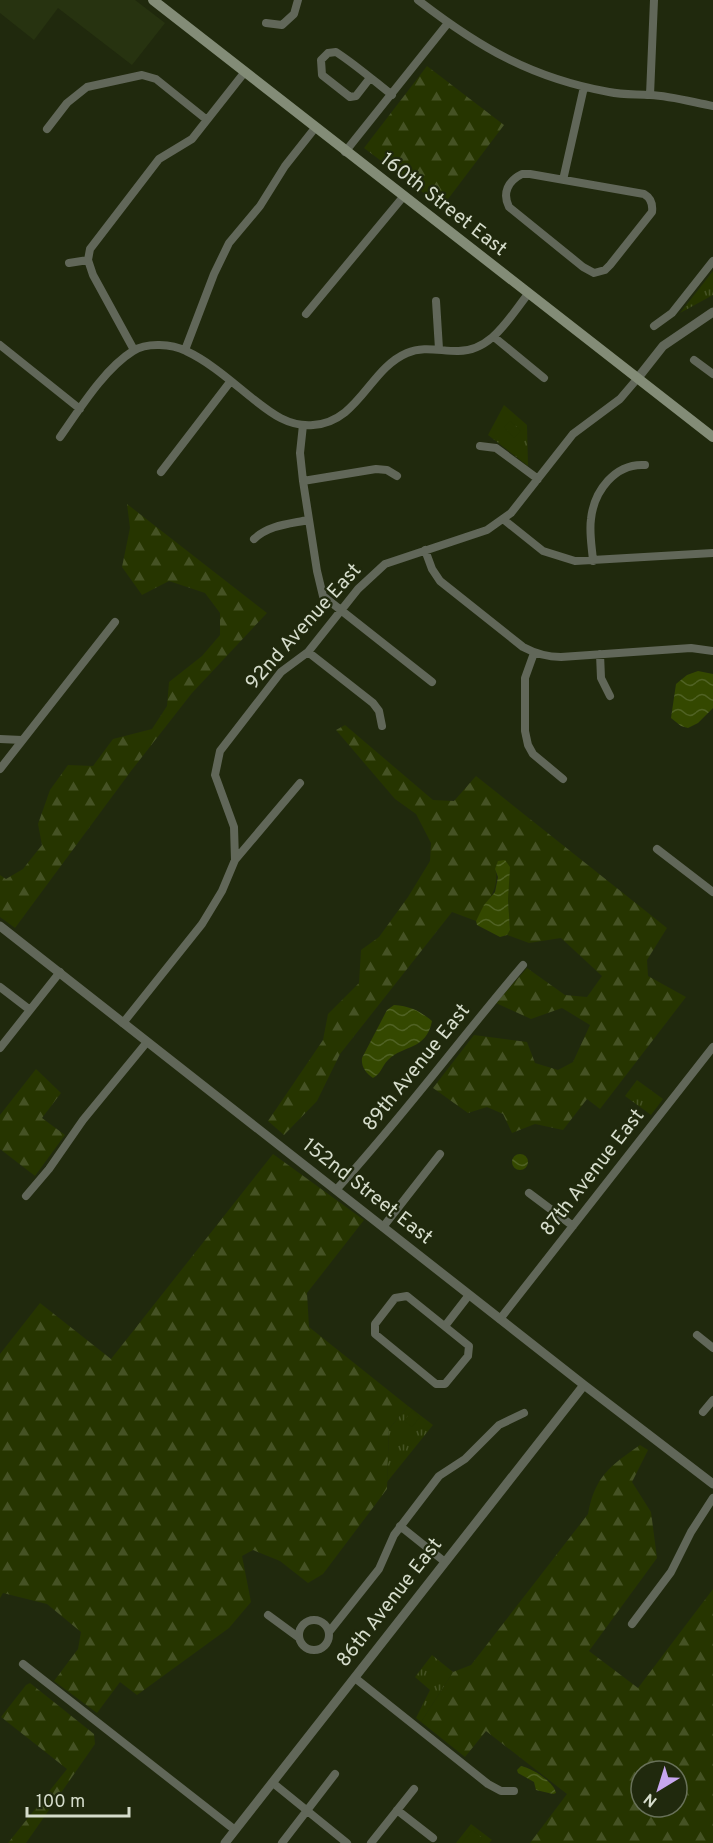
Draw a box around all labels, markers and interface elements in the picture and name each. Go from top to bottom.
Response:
street label: 160th Street East [374,147,512,263]
street label: 92nd Avenue East [240,558,368,696]
street label: 89th Avenue East [358,999,476,1137]
street label: 87th Avenue East [535,1104,651,1242]
street label: 152nd Street East [297,1133,437,1251]
street label: 86th Avenue East [331,1533,449,1673]
north arrow [629,1759,689,1819]
scale bar [27,1780,129,1818]
text: N [640,1788,662,1811]
text: 100 m [36,1791,85,1814]

